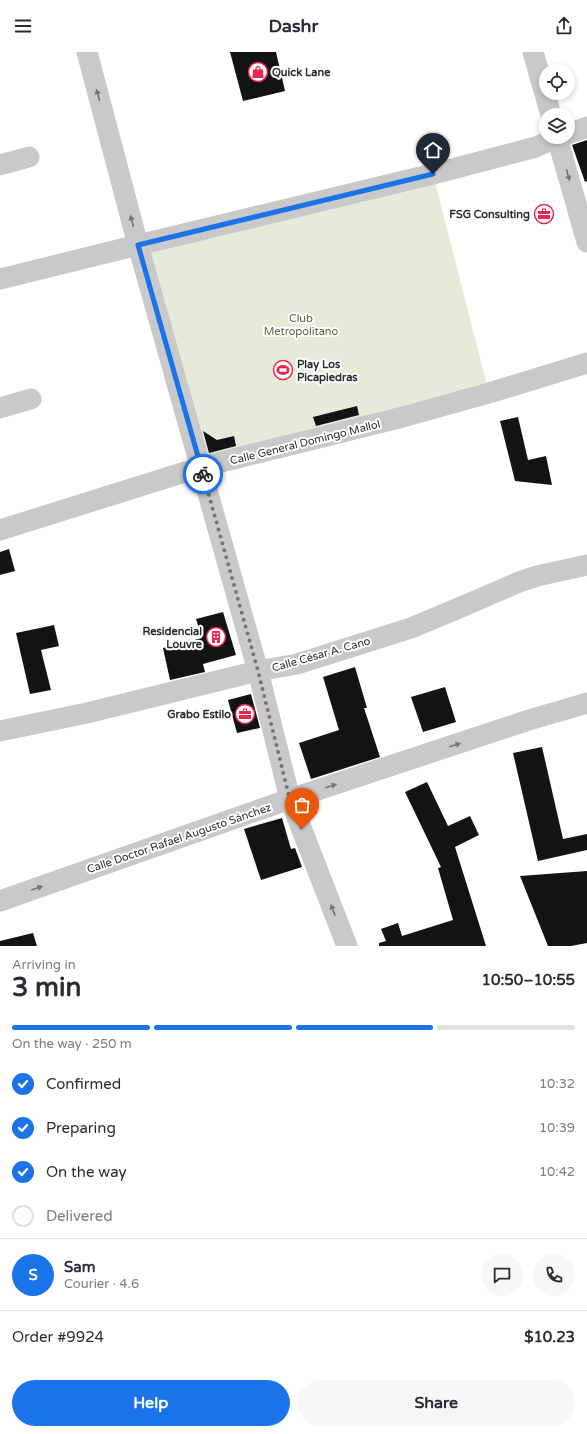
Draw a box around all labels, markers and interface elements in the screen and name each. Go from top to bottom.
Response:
icon: menu [12,15,34,37]
text: Dashr [269,15,318,37]
icon: share [553,15,575,37]
shop icon: Quick Lane [247,61,269,83]
map controls [539,64,575,144]
button: locate [539,64,575,100]
place label: Quick Lane [272,66,331,79]
one-way arrow [95,89,101,102]
button: layers [539,108,575,144]
pin [416,133,450,174]
icon: home [422,139,444,161]
one-way arrow [565,169,571,181]
office icon: FSG Consulting [533,203,555,225]
place label: FSG Consulting [449,208,530,222]
one-way arrow [129,215,135,227]
park label: Club Metropolitano [264,312,339,338]
place label: Play Los Picapiedras [297,358,358,385]
sports icon: Play Los Picapiedras [272,359,294,381]
street label: Calle General Domingo Mallol [229,418,382,467]
courier [183,454,223,494]
icon: bike [192,463,214,485]
place label: Residencial Louvre [143,625,203,651]
building icon: Residencial Louvre [205,626,227,648]
street label: Calle César A. Cano [270,634,372,675]
office icon: Grabo Estilo [234,703,256,725]
place label: Grabo Estilo [167,708,231,721]
one-way arrow [449,741,461,747]
one-way arrow [326,782,338,788]
pin [285,788,319,829]
icon: bag [291,794,313,816]
street label: Calle Doctor Rafael Augusto Sánchez [85,801,273,876]
one-way arrow [31,885,43,891]
one-way arrow [330,904,336,915]
text: Arriving in [12,957,76,973]
text: 10:50–10:55 [482,971,575,989]
text: 3 min [12,972,81,1003]
text: On the way · 250 m [12,1036,132,1052]
icon: check [12,1073,34,1095]
text: Confirmed [46,1075,121,1093]
text: 10:32 [539,1076,575,1092]
icon: check [12,1117,34,1139]
text: Preparing [46,1119,116,1137]
text: 10:39 [539,1120,575,1136]
icon: check [12,1161,34,1183]
text: On the way [46,1163,126,1181]
text: 10:42 [539,1164,575,1180]
text: Delivered [46,1207,113,1225]
button: chat [481,1254,523,1296]
button: phone [533,1254,575,1296]
text: Sam [64,1258,95,1276]
text: S [28,1266,38,1284]
text: Courier · 4.6 [64,1276,139,1292]
text: Order #9924 [12,1328,104,1346]
text: $10.23 [524,1328,575,1346]
button: Help [12,1380,290,1426]
button: Share [298,1380,575,1426]

